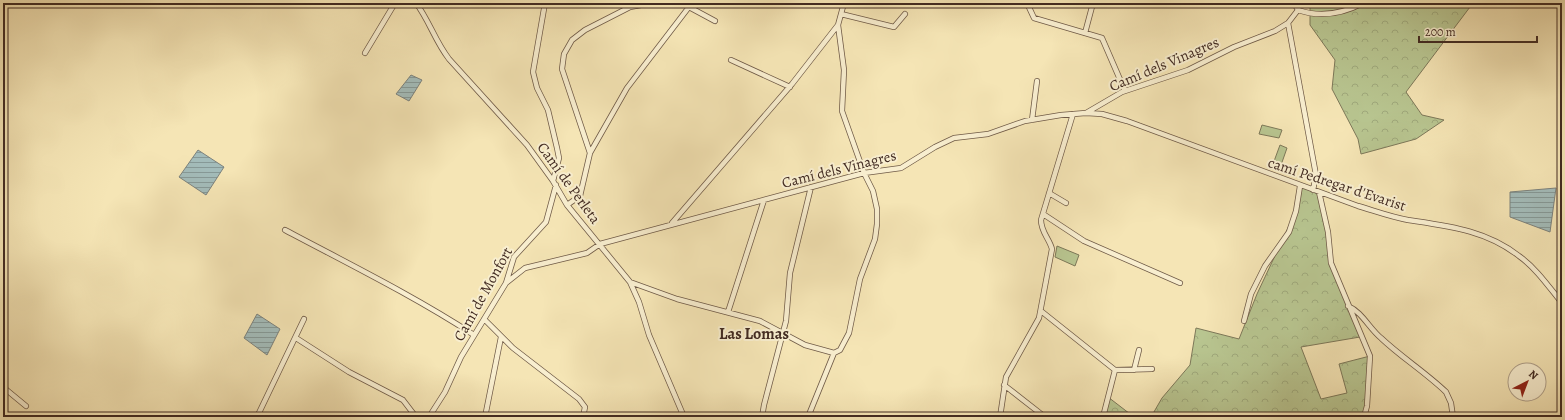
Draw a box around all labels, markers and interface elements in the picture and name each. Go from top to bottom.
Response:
scale bar [1419,18,1537,44]
text: 200 m [1425,24,1456,40]
street label: Camí dels Vinagres [1106,32,1222,96]
street label: Camí de Perleta [533,138,605,228]
street label: Camí dels Vinagres [780,145,898,193]
street label: camí Pedregar d'Evarist [1265,152,1409,216]
street label: Camí de Monfort [449,243,517,345]
district label: Las Lomas [719,323,789,345]
north arrow [1507,362,1547,402]
text: N [1525,367,1541,383]

